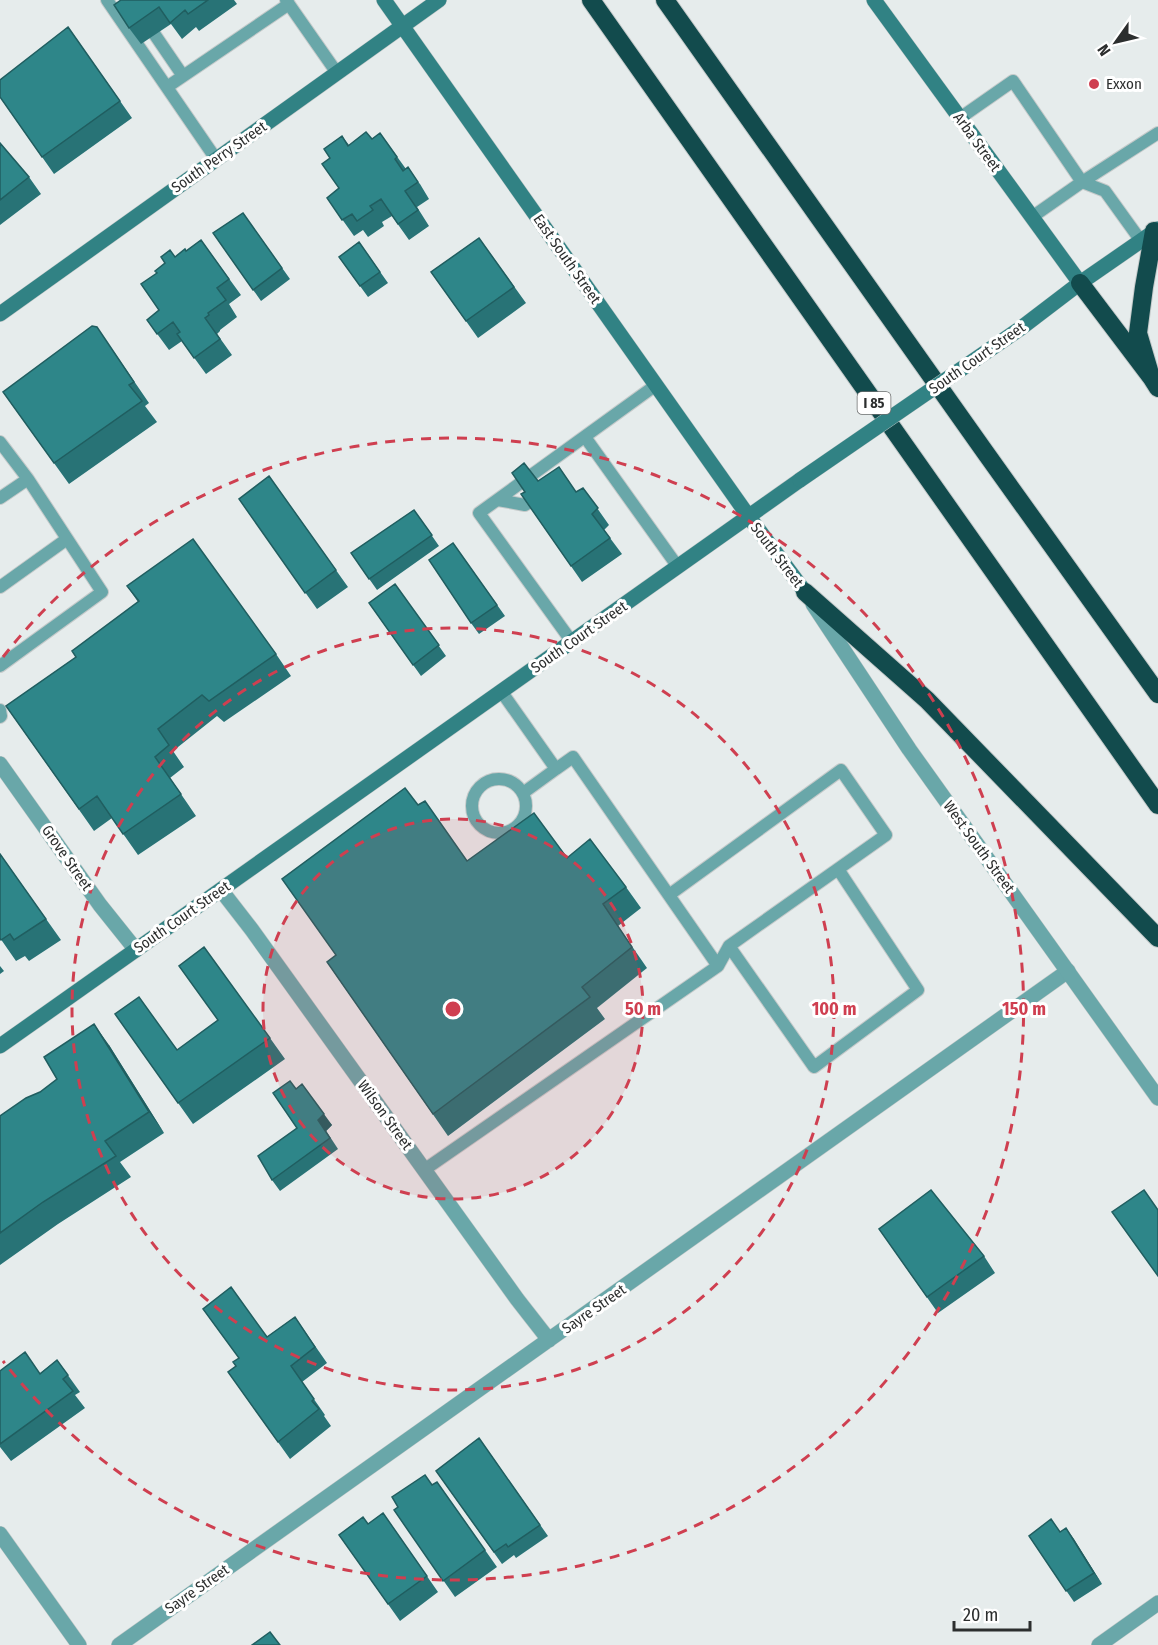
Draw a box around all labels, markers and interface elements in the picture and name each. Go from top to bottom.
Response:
north arrow [1086,12,1146,72]
text: N [1093,41,1115,59]
place label: Exxon [1106,75,1142,93]
marker: Exxon [1087,77,1101,91]
street label: Arba Street [950,109,1005,175]
street label: South Perry Street [168,117,270,196]
street label: East South Street [529,211,605,307]
street label: South Court Street [926,318,1029,398]
road number: I 85 [858,392,890,414]
street label: South Street [747,519,807,591]
street label: South Court Street [528,597,631,677]
street label: West South Street [939,797,1019,897]
street label: Grove Street [38,822,96,894]
street label: South Court Street [131,877,234,957]
text: 50 m [625,998,661,1020]
text: 100 m [812,998,856,1020]
text: 150 m [1002,998,1046,1020]
centre of rings [443,999,463,1019]
street label: Wilson Street [354,1077,416,1153]
street label: Sayre Street [559,1280,630,1338]
street label: Sayre Street [162,1560,233,1618]
scale bar [954,1594,1030,1632]
text: 20 m [963,1604,998,1626]

